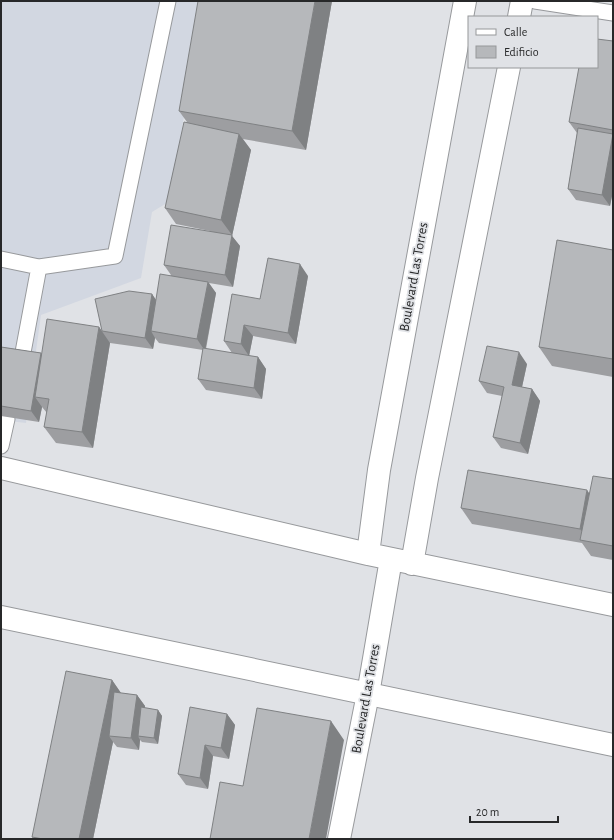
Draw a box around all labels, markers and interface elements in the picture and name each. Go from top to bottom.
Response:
legend [468,16,598,68]
text: Calle [504,26,527,38]
text: Edificio [504,46,539,58]
street label: Boulevard Las Torres [398,221,430,333]
street label: Boulevard Las Torres [350,643,382,755]
scale bar [470,798,558,824]
text: 20 m [476,806,499,818]

